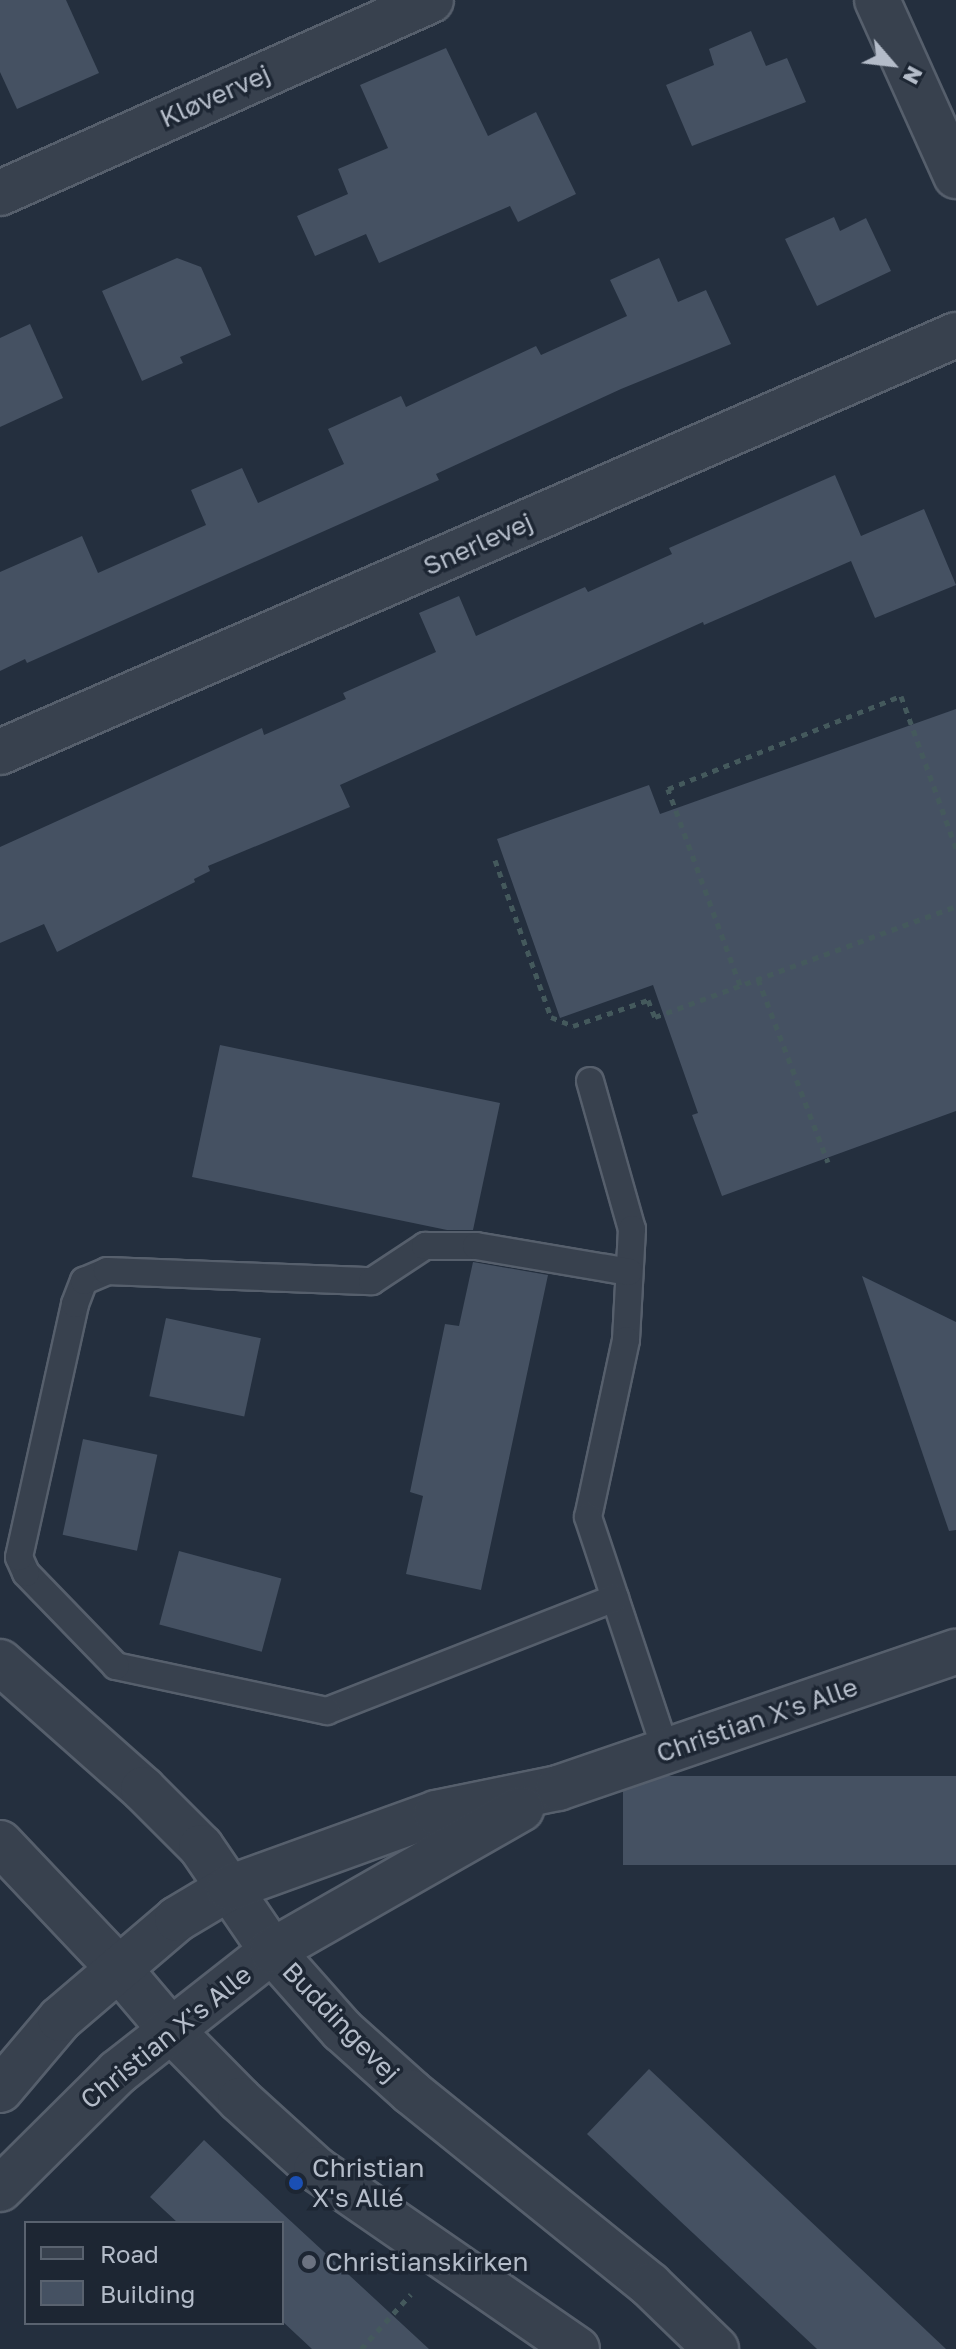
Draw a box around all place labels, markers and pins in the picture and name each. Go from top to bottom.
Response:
place label: Christian X's Allé [312,2152,425,2214]
marker: Christian X's Allé [287,2174,305,2192]
place label: Christianskirken [325,2246,528,2278]
marker: Christianskirken [300,2253,318,2271]

